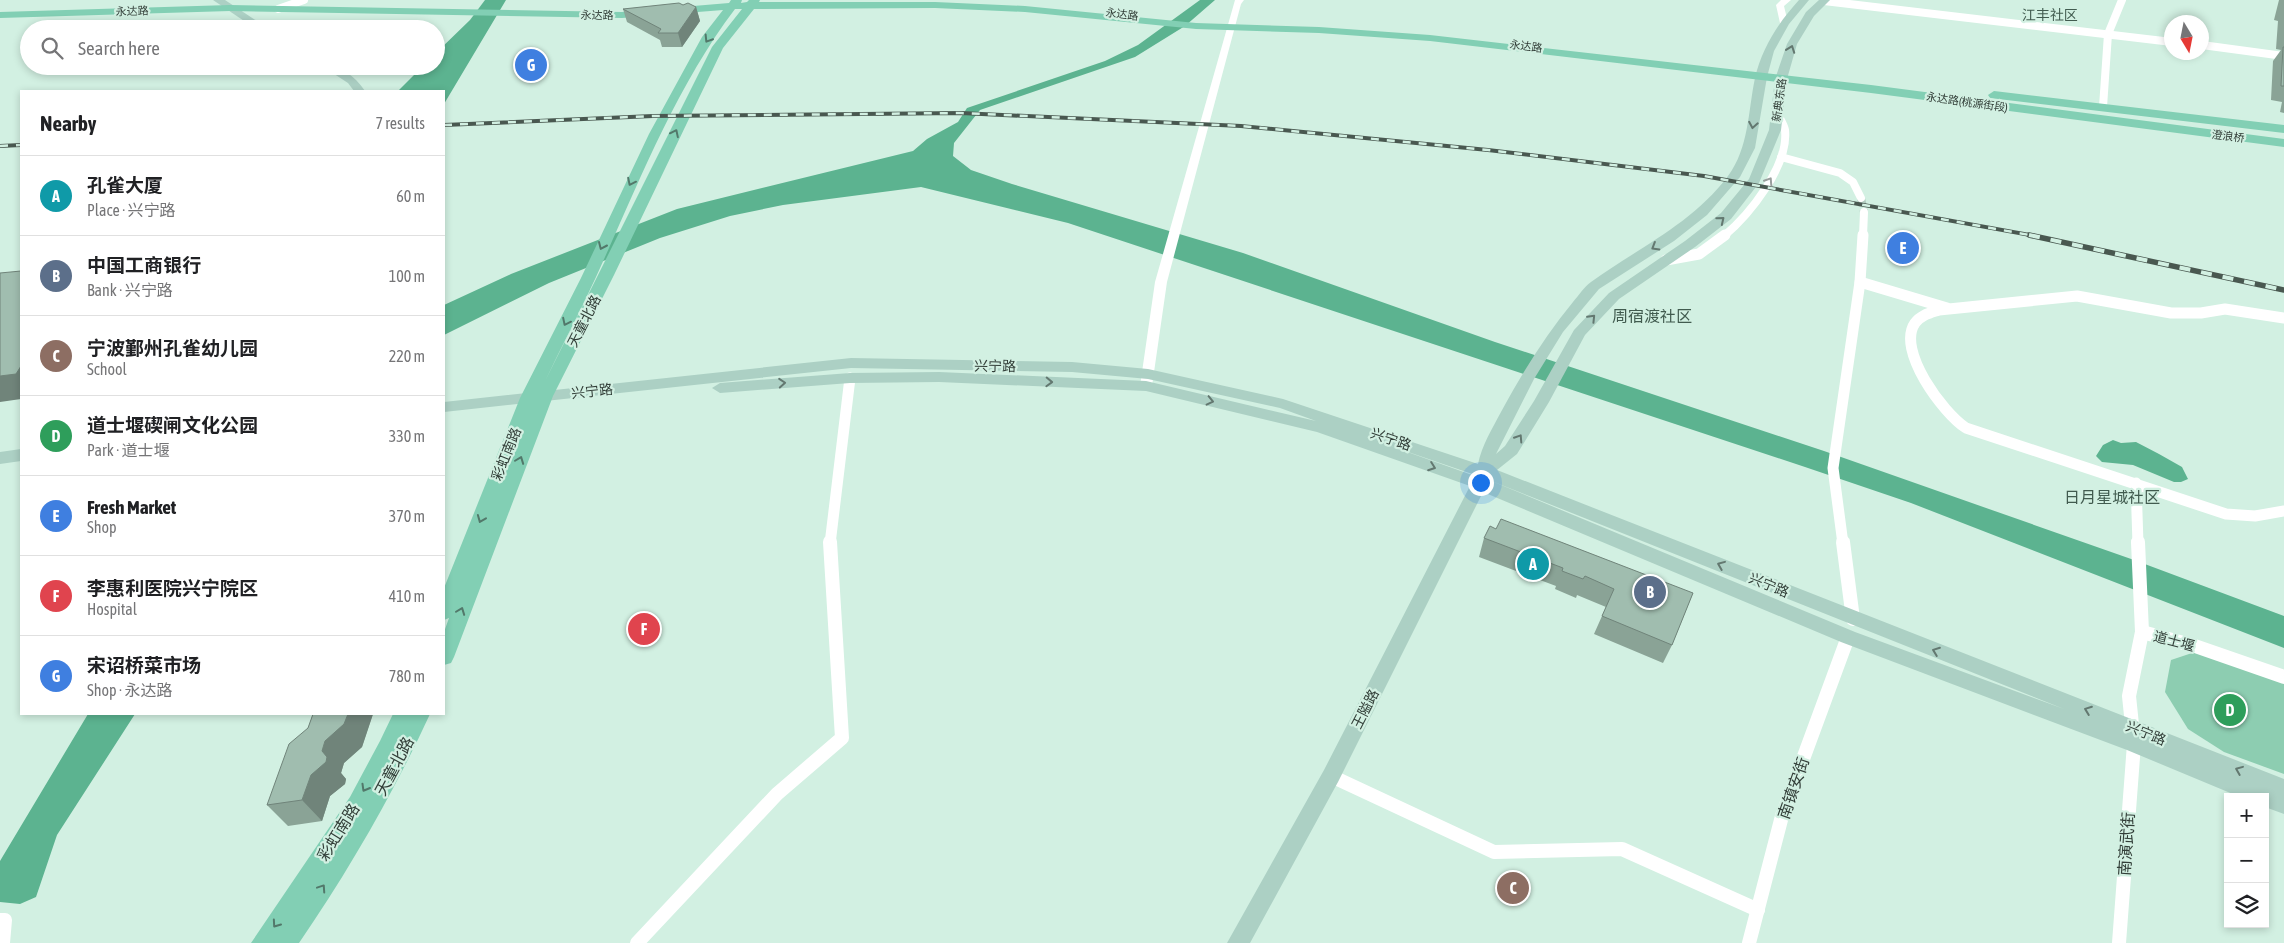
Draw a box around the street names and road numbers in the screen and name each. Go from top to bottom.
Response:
street label: 永达路 [115,4,149,18]
street label: 永达路 [1105,6,1139,22]
street label: 永达路 [580,9,614,21]
street label: 永达路 [1509,38,1543,54]
street label: 新典东路 [1770,77,1788,123]
street label: 永达路(桃源街段) [1925,90,2009,114]
street label: 澄浪桥 [2211,128,2245,144]
street label: 天童北路 [564,292,604,350]
street label: 兴宁路 [974,358,1016,374]
street label: 兴宁路 [570,381,614,401]
street label: 彩虹南路 [488,425,524,483]
street label: 兴宁路 [1369,425,1413,453]
street label: 兴宁路 [1747,570,1791,600]
street label: 道士堰 [2152,628,2196,654]
street label: 王隘路 [1348,687,1382,731]
street label: 兴宁路 [2124,718,2168,748]
street label: 天童北路 [371,734,417,798]
street label: 南镇安街 [1774,755,1812,821]
street label: 彩虹南路 [313,800,363,864]
street label: 南演武街 [2115,811,2137,877]

